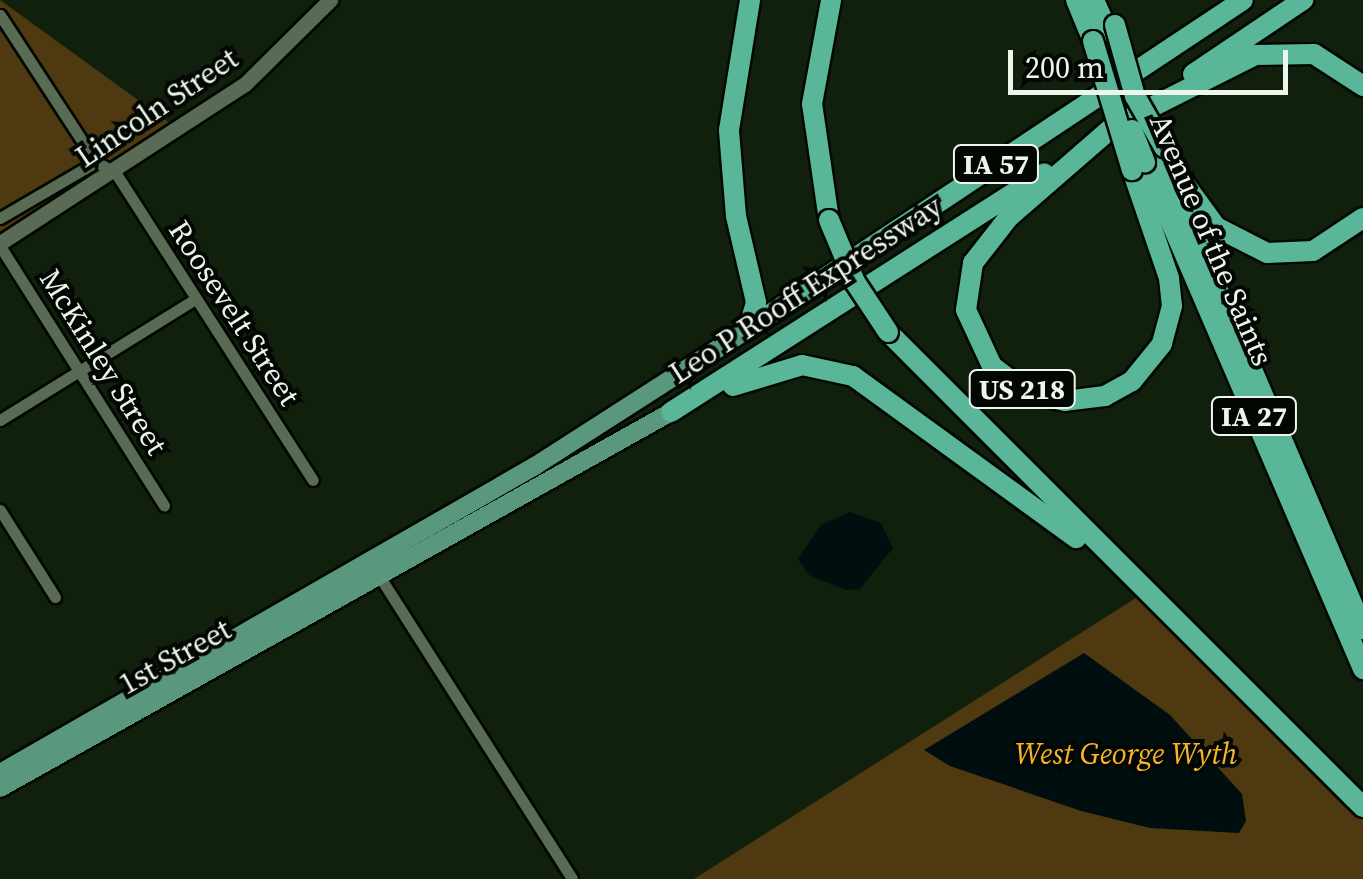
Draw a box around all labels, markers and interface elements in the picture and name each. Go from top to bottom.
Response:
scale bar [1013,30,1293,92]
street label: Lincoln Street [69,41,245,175]
text: 200 m [1025,47,1104,88]
street label: Avenue of the Saints [1142,109,1280,371]
road number: IA 57 [951,141,1041,187]
street label: Leo P Rooff Expressway [663,188,949,392]
street label: Roosevelt Street [161,214,307,412]
street label: McKinley Street [32,263,174,461]
road number: US 218 [967,366,1077,412]
road number: IA 27 [1209,393,1299,439]
street label: 1st Street [113,612,237,702]
park label: West George Wyth [1015,736,1237,772]

